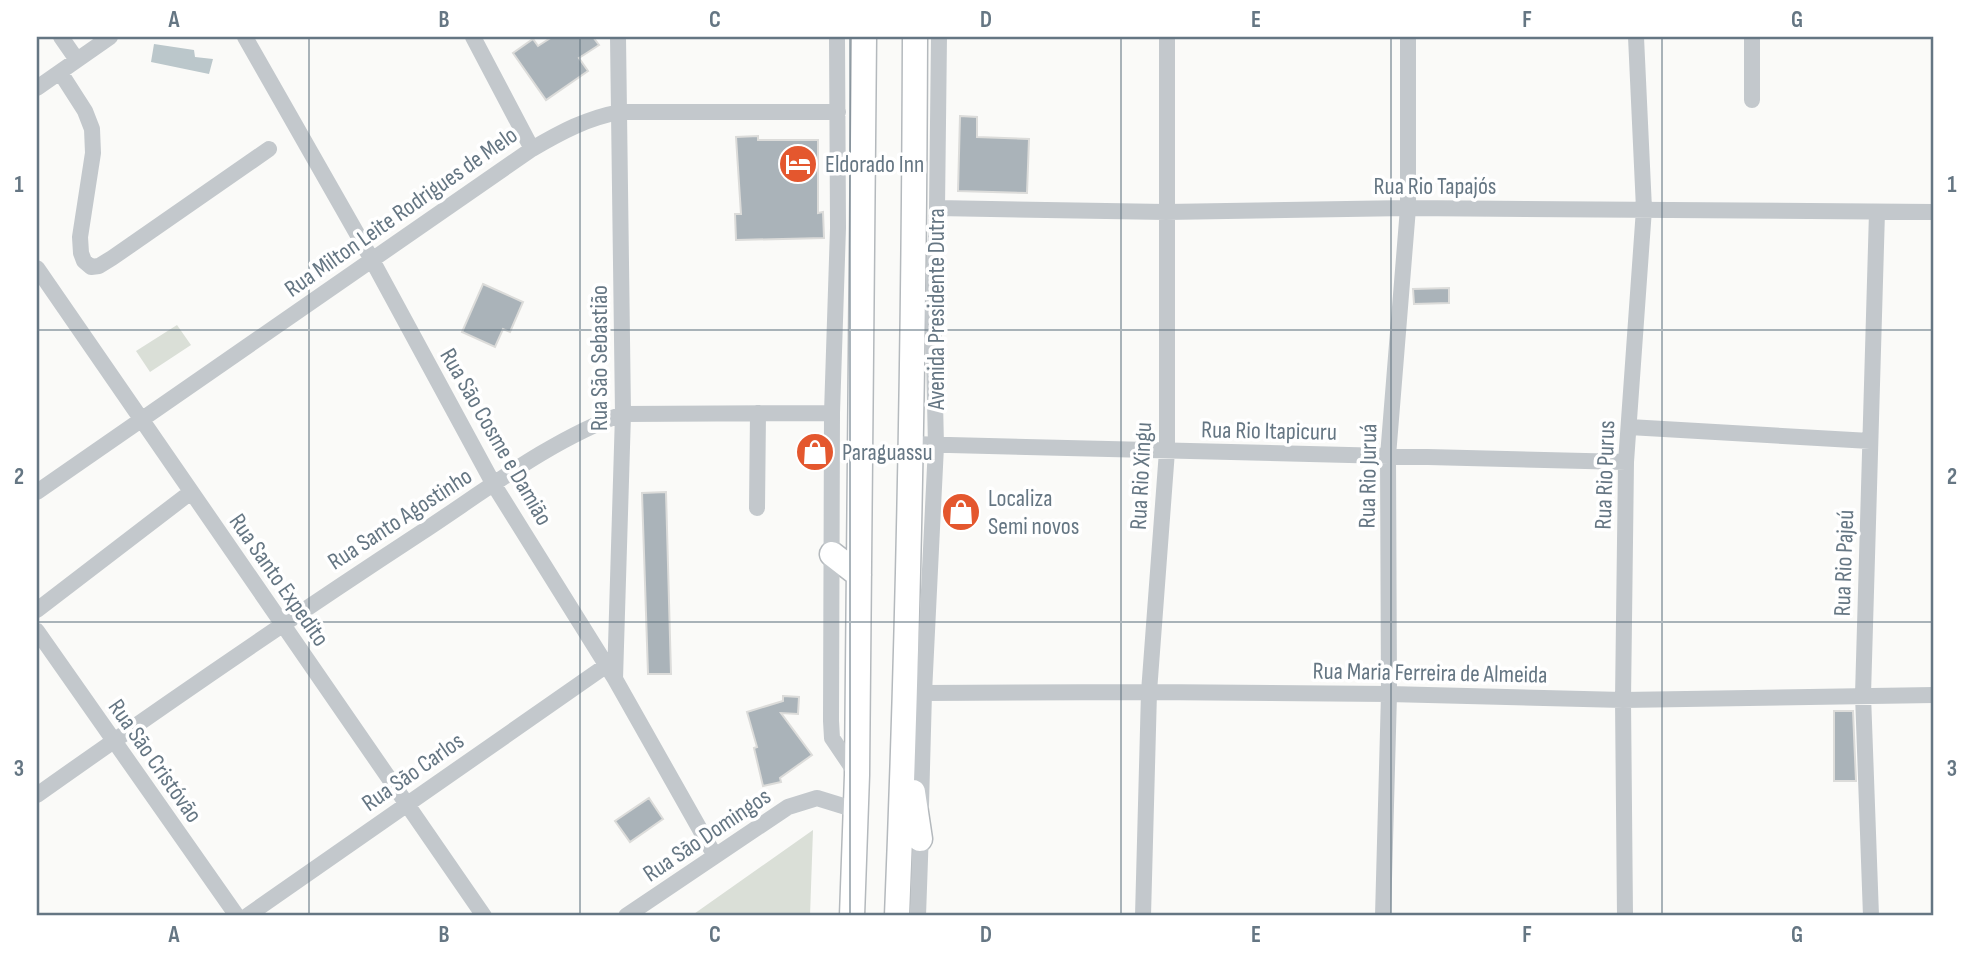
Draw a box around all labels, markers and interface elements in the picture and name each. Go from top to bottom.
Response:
text: A [168,6,181,34]
text: B [439,6,450,34]
text: C [709,6,721,34]
text: D [980,6,992,34]
text: E [1251,6,1261,34]
text: F [1522,6,1532,34]
text: G [1791,6,1803,34]
street label: Rua Milton Leite Rodrigues de Melo [279,121,523,303]
hotel icon: Eldorado Inn [777,143,819,185]
place label: Eldorado Inn [825,150,924,179]
text: 1 [14,171,24,199]
text: 1 [1947,171,1957,199]
street label: Rua Rio Tapajós [1374,172,1496,201]
street label: Avenida Presidente Dutra [922,208,951,411]
street label: Rua São Sebastião [585,285,614,431]
street label: Rua São Cosme e Damião [434,343,558,531]
street label: Rua Rio Itapicuru [1201,415,1337,447]
street label: Rua Rio Purus [1589,420,1621,530]
street label: Rua Rio Xingu [1124,421,1158,531]
street label: Rua Rio Juruá [1353,423,1383,529]
shop icon: Paraguassu [794,431,836,473]
place label: Paraguassu [842,438,933,467]
street label: Rua Santo Agostinho [322,462,478,576]
text: 2 [14,463,24,491]
text: 2 [1947,463,1957,491]
place label: Localiza Semi novos [988,484,1079,541]
shop icon: Localiza Semi novos [940,491,982,533]
street label: Rua Santo Expedito [223,508,335,652]
street label: Rua Rio Pajeú [1828,509,1860,617]
street label: Rua Maria Ferreira de Almeida [1312,656,1548,690]
street label: Rua São Cristóvão [102,694,208,828]
street label: Rua São Carlos [356,726,470,818]
text: 3 [14,755,24,783]
text: 3 [1947,755,1957,783]
street label: Rua São Domingos [638,782,776,888]
text: A [168,921,181,949]
text: B [439,921,450,949]
text: C [709,921,721,949]
text: D [980,921,992,949]
text: E [1251,921,1261,949]
text: F [1522,921,1532,949]
text: G [1791,921,1803,949]

